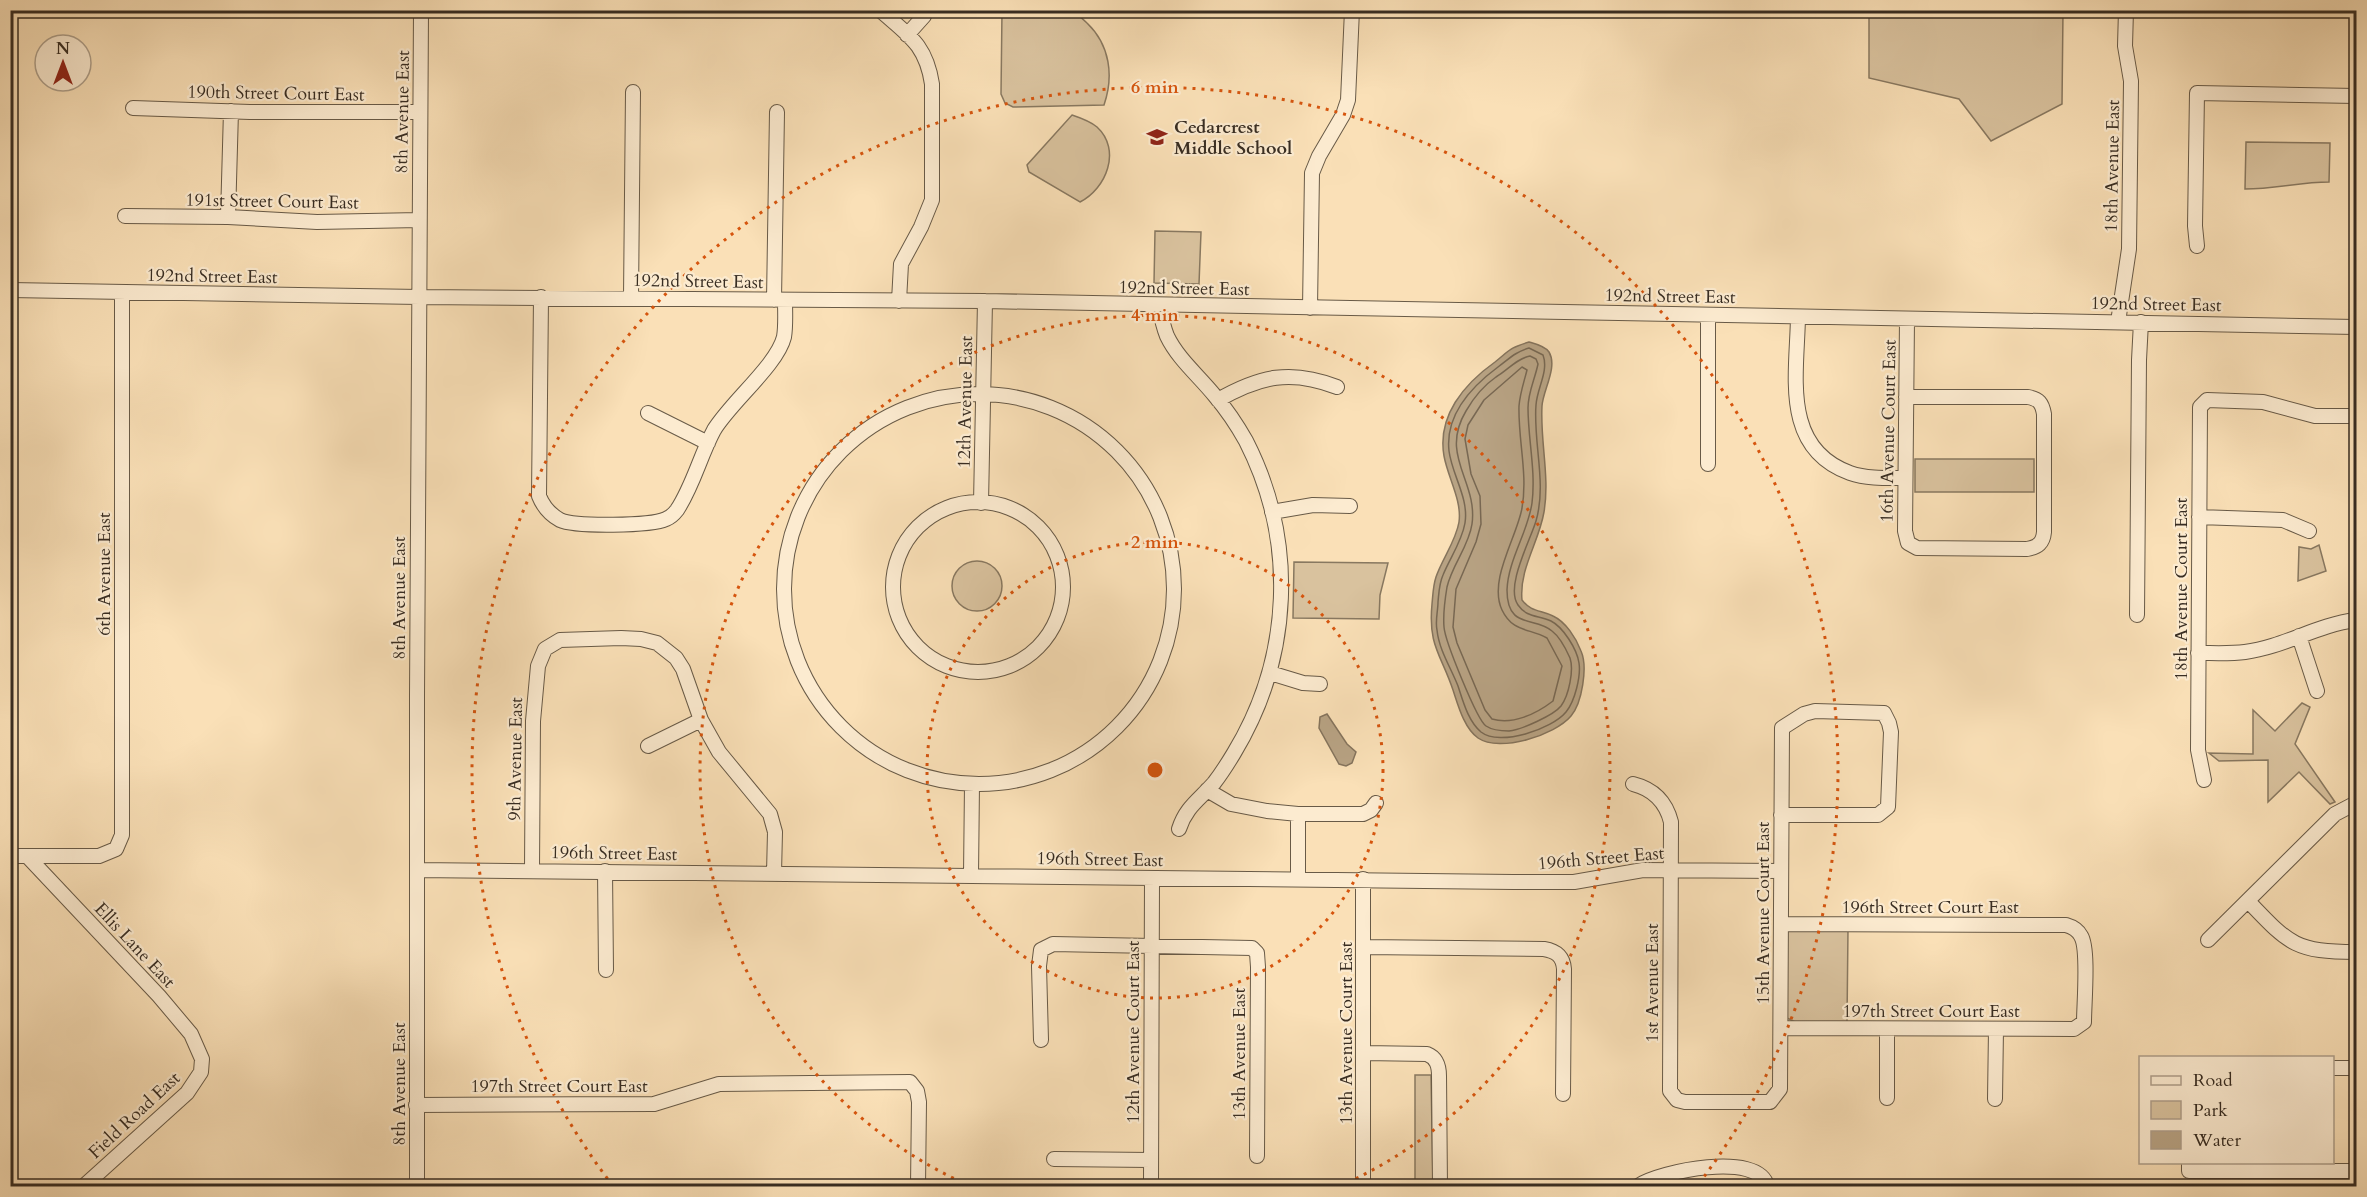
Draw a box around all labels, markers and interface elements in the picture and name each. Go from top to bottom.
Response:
north arrow [33,33,93,93]
text: N [56,38,70,60]
street label: 8th Avenue East [389,50,416,174]
text: 6 min [1131,75,1179,100]
street label: 190th Street Court East [187,79,365,108]
street label: 18th Avenue East [2099,99,2126,233]
place label: Cedarcrest Middle School [1174,115,1292,161]
school or university icon: Cedarcrest Middle School [1145,125,1169,149]
street label: 191st Street Court East [185,187,359,216]
street label: 192nd Street East [146,263,278,290]
street label: 192nd Street East [632,268,764,295]
street label: 192nd Street East [1118,275,1250,302]
street label: 192nd Street East [1604,283,1736,310]
street label: 192nd Street East [2090,291,2222,318]
text: 4 min [1131,303,1179,328]
street label: 12th Avenue East [952,335,979,469]
street label: 16th Avenue Court East [1874,339,1903,523]
street label: 18th Avenue Court East [2169,497,2194,681]
street label: 6th Avenue East [92,512,117,636]
text: 2 min [1131,530,1179,555]
street label: 8th Avenue East [387,536,412,660]
street label: 9th Avenue East [502,697,529,821]
centre of rings [1145,760,1165,780]
street label: 15th Avenue Court East [1751,821,1776,1005]
street label: 196th Street East [550,840,678,867]
street label: 196th Street East [1537,840,1666,876]
street label: 196th Street East [1036,846,1164,873]
street label: 196th Street Court East [1841,895,2019,920]
street label: Ellis Lane East [88,897,181,994]
street label: 1st Avenue East [1640,923,1665,1043]
street label: 12th Avenue Court East [1121,940,1146,1124]
street label: 13th Avenue Court East [1334,941,1359,1125]
street label: 13th Avenue East [1227,987,1252,1120]
street label: 197th Street Court East [1842,999,2020,1024]
street label: 8th Avenue East [387,1022,412,1146]
legend [2139,1056,2334,1164]
street label: Field Road East [83,1066,186,1165]
text: Road [2193,1068,2233,1093]
street label: 197th Street Court East [470,1074,648,1099]
text: Park [2193,1098,2228,1123]
text: Water [2192,1128,2242,1153]

